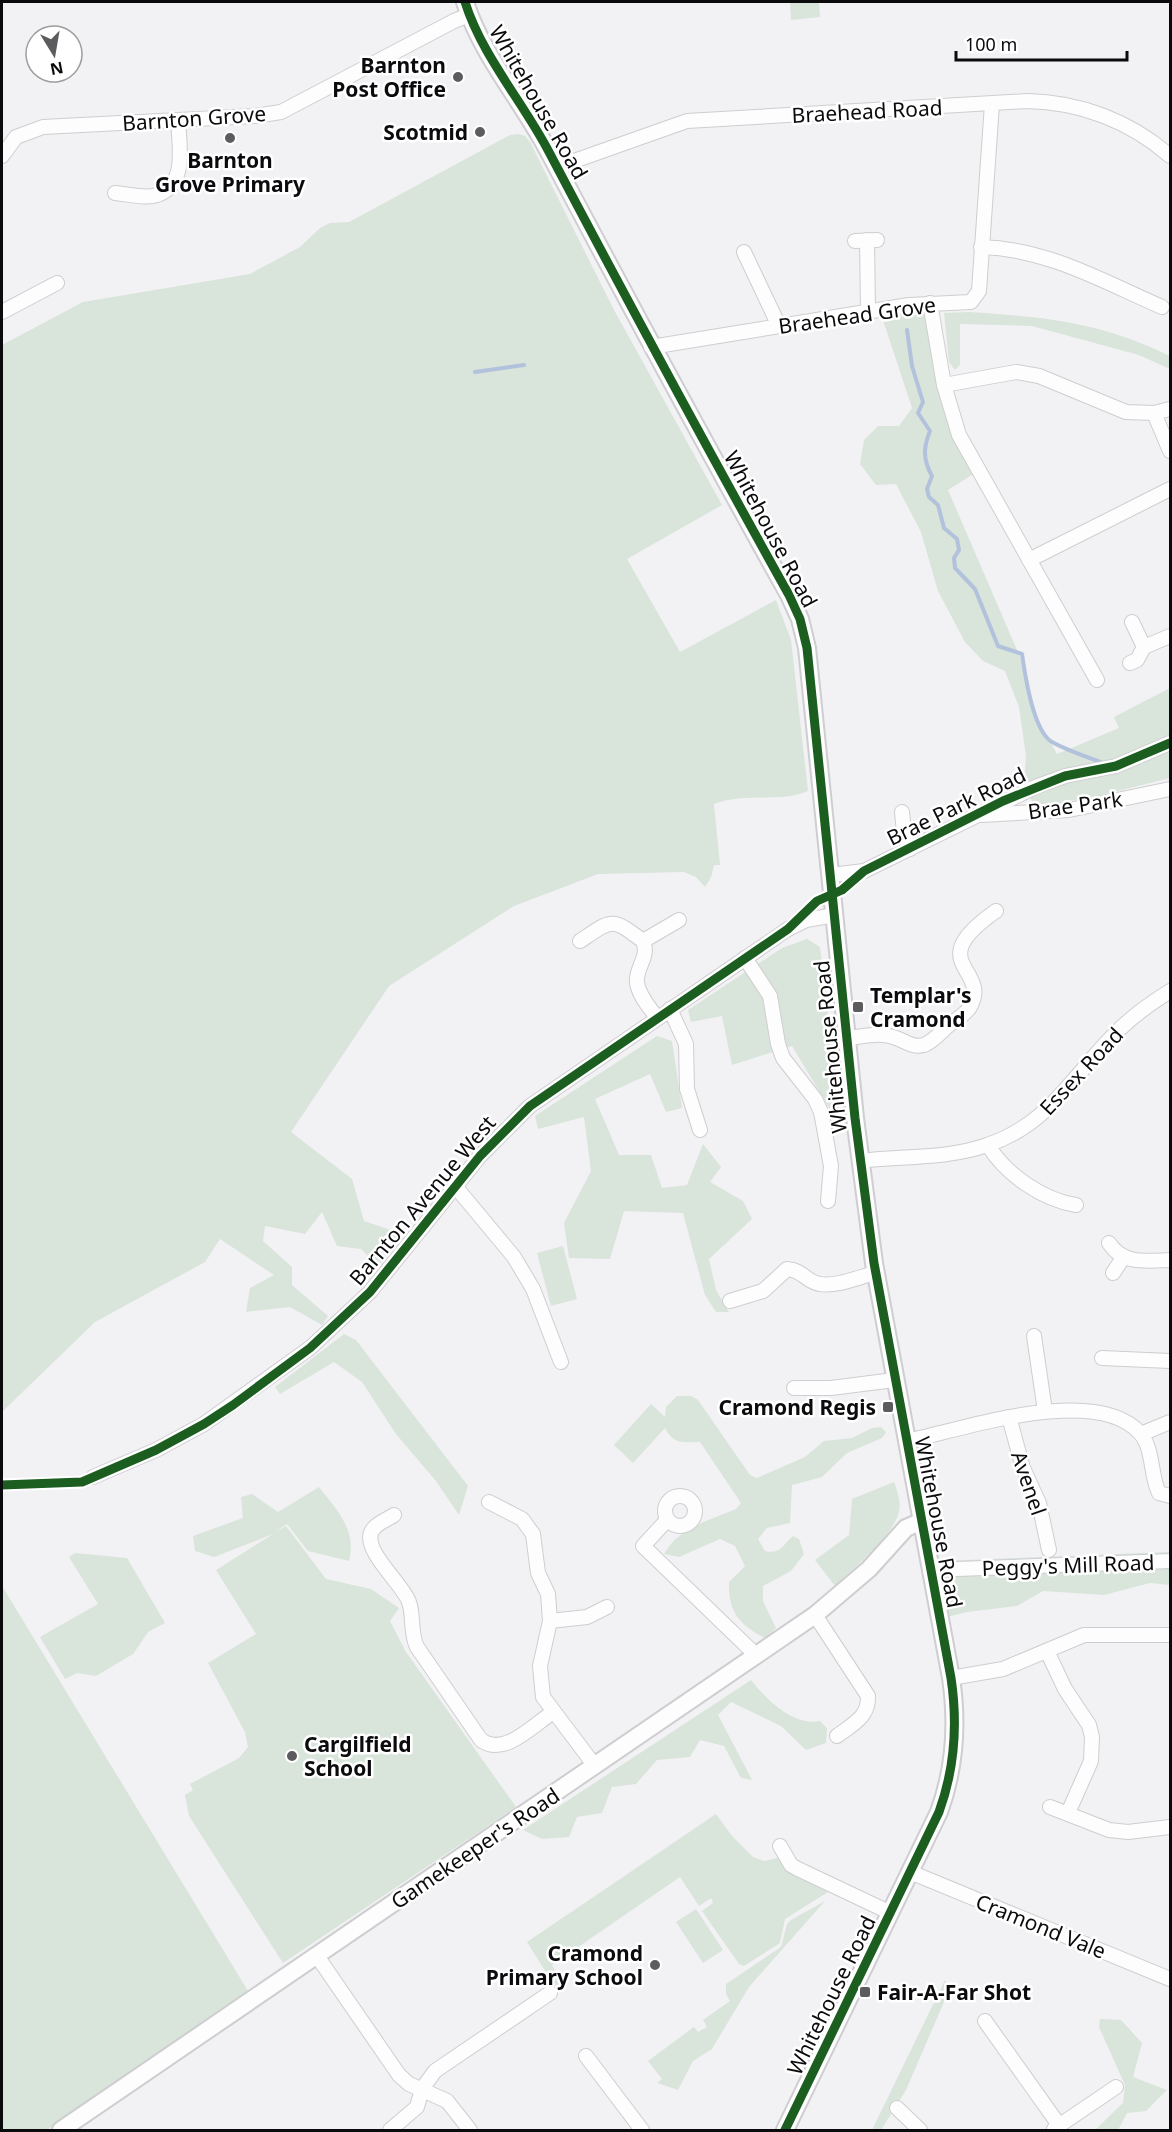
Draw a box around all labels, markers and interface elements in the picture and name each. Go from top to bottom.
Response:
street label: Whitehouse Road [483,20,595,184]
north arrow [24,24,84,84]
scale bar [956,24,1127,62]
text: 100 m [965,32,1017,56]
place label: Barnton Post Office [332,51,446,103]
text: N [48,57,65,81]
marker: Barnton Post Office [451,70,465,84]
street label: Braehead Road [791,93,943,129]
street label: Barnton Grove [121,99,267,137]
place label: Scotmid [383,118,468,146]
marker: Scotmid [473,125,487,139]
marker: Barnton Grove Primary [223,131,237,145]
place label: Barnton Grove Primary [155,146,305,198]
street label: Braehead Grove [776,290,938,340]
street label: Whitehouse Road [718,446,824,612]
street label: Brae Park Road [882,760,1030,852]
street label: Brae Park [1026,784,1125,826]
street label: Whitehouse Road [807,959,853,1135]
place label: Templar's Cramond [870,981,972,1033]
marker: Templar's Cramond [851,1000,865,1014]
street label: Essex Road [1033,1021,1129,1121]
street label: Barnton Avenue West [343,1109,502,1291]
place label: Cramond Regis [719,1393,876,1421]
marker: Cramond Regis [881,1400,895,1414]
street label: Whitehouse Road [909,1434,969,1610]
street label: Avenel [1005,1447,1053,1519]
street label: Peggy's Mill Road [981,1548,1155,1582]
place label: Cargilfield School [304,1730,412,1782]
marker: Cargilfield School [285,1749,299,1763]
street label: Gamekeeper's Road [385,1781,565,1915]
street label: Cramond Vale [972,1887,1110,1965]
street label: Whitehouse Road [780,1911,882,2079]
place label: Cramond Primary School [486,1939,643,1991]
marker: Cramond Primary School [648,1958,662,1972]
place label: Fair-A-Far Shot [877,1978,1031,2006]
marker: Fair-A-Far Shot [858,1985,872,1999]

